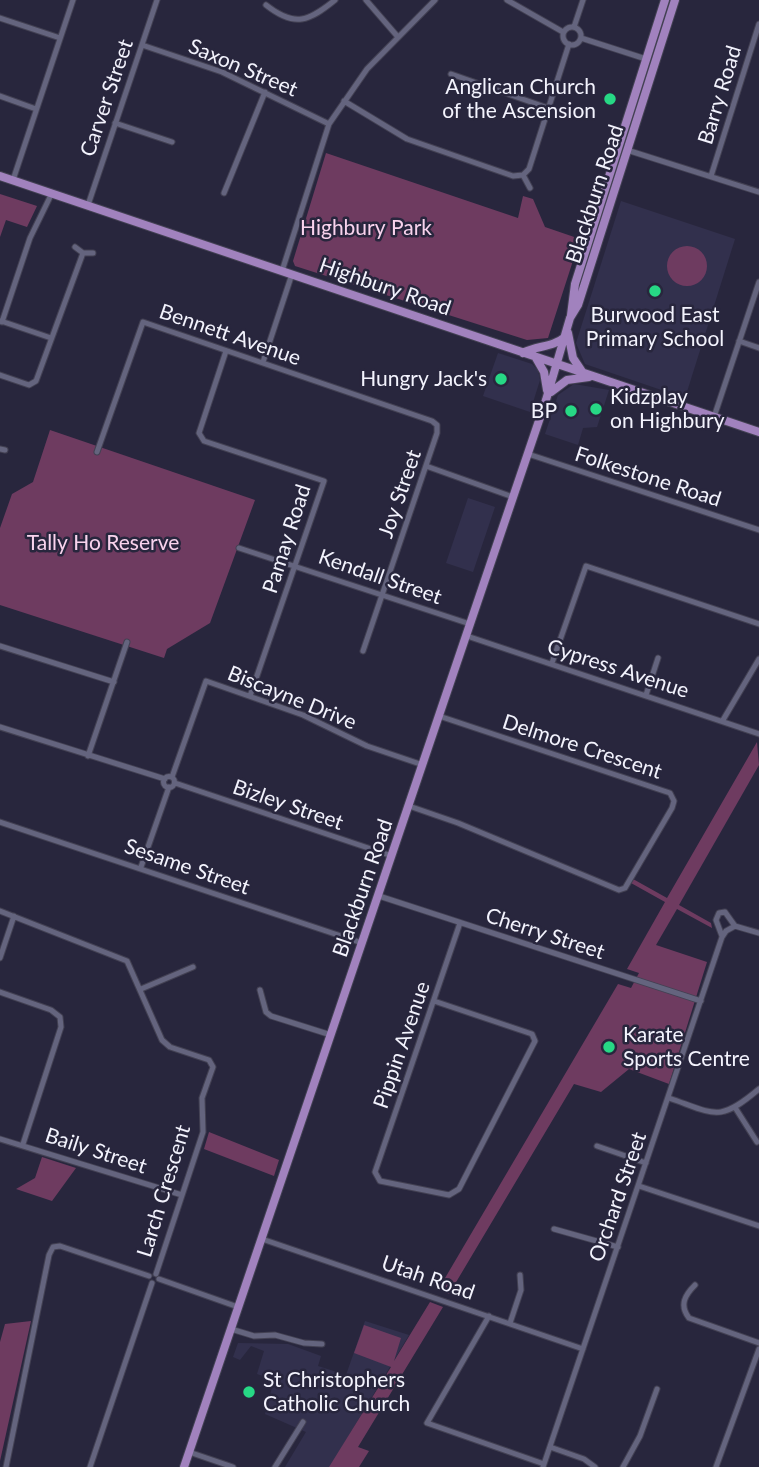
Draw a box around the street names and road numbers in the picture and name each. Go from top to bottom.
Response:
street label: Saxon Street [185,34,301,102]
street label: Carver Street [75,36,139,160]
street label: Barry Road [693,43,747,147]
street label: Blackburn Road [561,122,629,266]
street label: Highbury Road [316,253,454,321]
street label: Bennett Avenue [156,299,304,371]
street label: Folkestone Road [572,441,724,513]
street label: Joy Street [373,447,427,541]
street label: Pamay Road [258,481,316,597]
street label: Kendall Street [315,544,445,610]
street label: Cypress Avenue [544,634,692,704]
street label: Biscayne Drive [224,661,360,735]
street label: Delmore Crescent [499,709,665,785]
street label: Bizley Street [229,774,347,836]
street label: Blackburn Road [328,816,398,960]
street label: Sesame Street [121,834,253,900]
street label: Cherry Street [482,903,608,965]
street label: Pippin Avenue [368,978,436,1112]
street label: Larch Crescent [132,1122,196,1260]
street label: Baily Street [42,1123,150,1179]
street label: Orchard Street [584,1129,652,1265]
street label: Utah Road [378,1250,478,1306]

